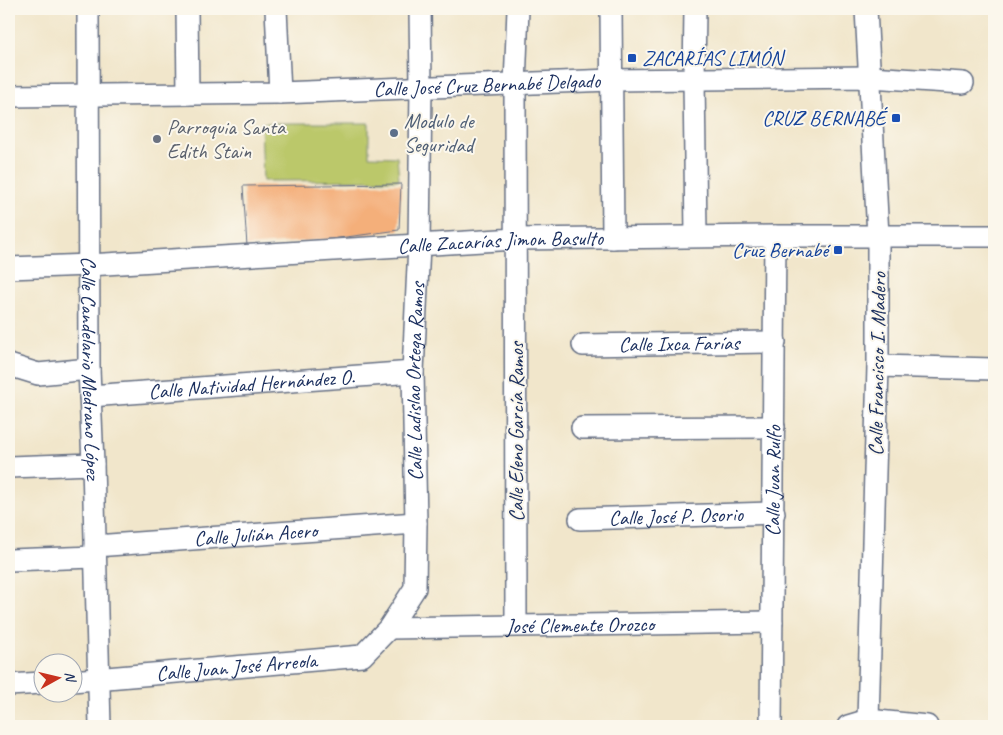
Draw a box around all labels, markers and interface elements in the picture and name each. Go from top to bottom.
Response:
place label: ZACARÍAS LIMÓN [642,45,786,71]
marker: ZACARÍAS LIMÓN [626,52,638,64]
street label: Calle José Cruz Bernabé Delgado [373,67,602,102]
place label: CRUZ BERNABÉ [762,105,888,131]
place label: Modulo de Seguridad [404,108,477,158]
marker: CRUZ BERNABÉ [890,112,902,124]
place label: Parroquia Santa Edith Stain [167,114,287,164]
marker: Modulo de Seguridad [388,127,400,139]
marker: Parroquia Santa Edith Stain [151,133,163,145]
street label: Calle Zacarías Jimon Basulto [397,225,605,259]
place label: Cruz Bernabé [732,237,831,263]
marker: Cruz Bernabé [832,244,844,256]
street label: Calle Candelario Medrano López [76,256,106,482]
street label: Calle Francisco I. Madero [862,270,892,456]
street label: Calle Ladislao Ortega Ramos [400,280,430,481]
street label: Calle Ixca Farías [618,330,741,357]
street label: Calle Eleno García Ramos [503,340,529,522]
street label: Calle Natividad Hernández O. [148,363,356,405]
street label: Calle Juan Rulfo [760,424,786,537]
street label: Calle José P. Osorio [608,501,745,531]
street label: Calle Julián Acero [193,517,321,552]
street label: José Clemente Orozco [505,611,657,639]
street label: Calle Juan José Arreola [155,647,320,687]
north arrow [32,652,82,702]
text: N [61,671,80,684]

